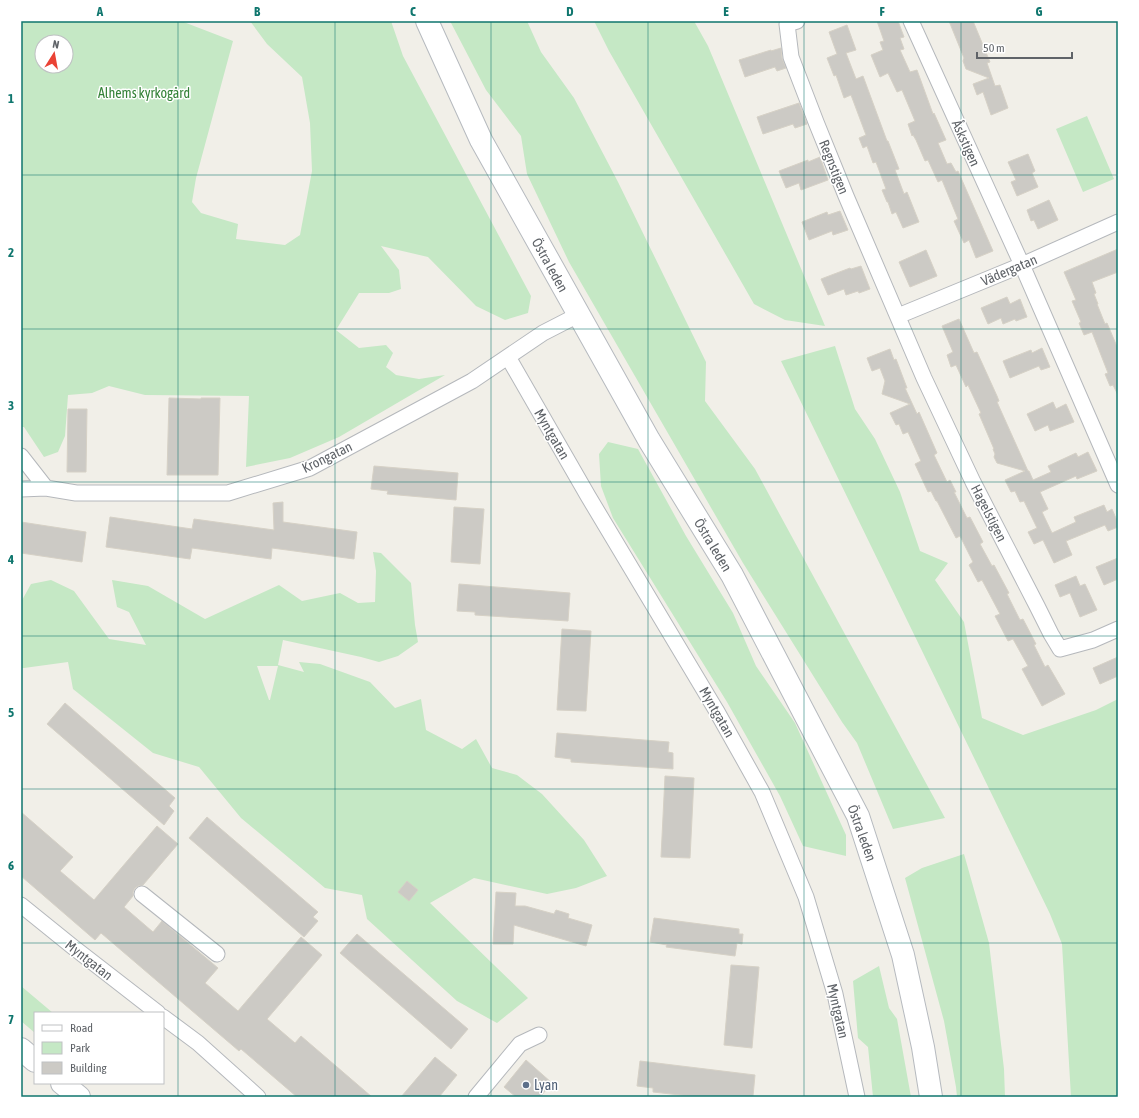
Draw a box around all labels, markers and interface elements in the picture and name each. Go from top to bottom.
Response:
text: A [96,4,104,19]
text: B [254,4,261,19]
text: C [410,4,416,19]
text: D [566,4,574,19]
text: E [723,4,729,19]
text: F [879,4,885,19]
text: G [1036,4,1043,19]
north arrow [34,34,74,74]
scale bar [977,34,1072,60]
text: N [52,38,60,51]
text: 50 m [983,41,1005,55]
park label: Alhems kyrkogård [98,85,190,101]
text: 1 [8,91,14,106]
street label: Åskstigen [949,117,984,169]
street label: Regnstigen [816,137,852,197]
street label: Östra leden [529,235,571,295]
text: 2 [8,245,14,260]
street label: Vädergatan [979,251,1039,289]
text: 3 [8,398,14,413]
street label: Myntgatan [531,406,573,462]
street label: Krongatan [299,438,355,476]
street label: Hagelstigen [968,482,1010,544]
street label: Östra leden [691,516,735,574]
text: 4 [7,552,14,567]
street label: Myntgatan [696,684,738,740]
text: 5 [8,705,14,720]
street label: Östra leden [844,803,880,863]
text: 6 [8,858,14,873]
street label: Myntgatan [62,937,116,983]
street label: Myntgatan [824,982,852,1040]
text: 7 [8,1012,14,1027]
legend [34,1012,164,1084]
text: Road [70,1021,93,1035]
text: Park [70,1041,91,1055]
text: Building [70,1061,108,1075]
place label: Lyan [534,1077,558,1093]
marker: Lyan [521,1080,531,1090]

